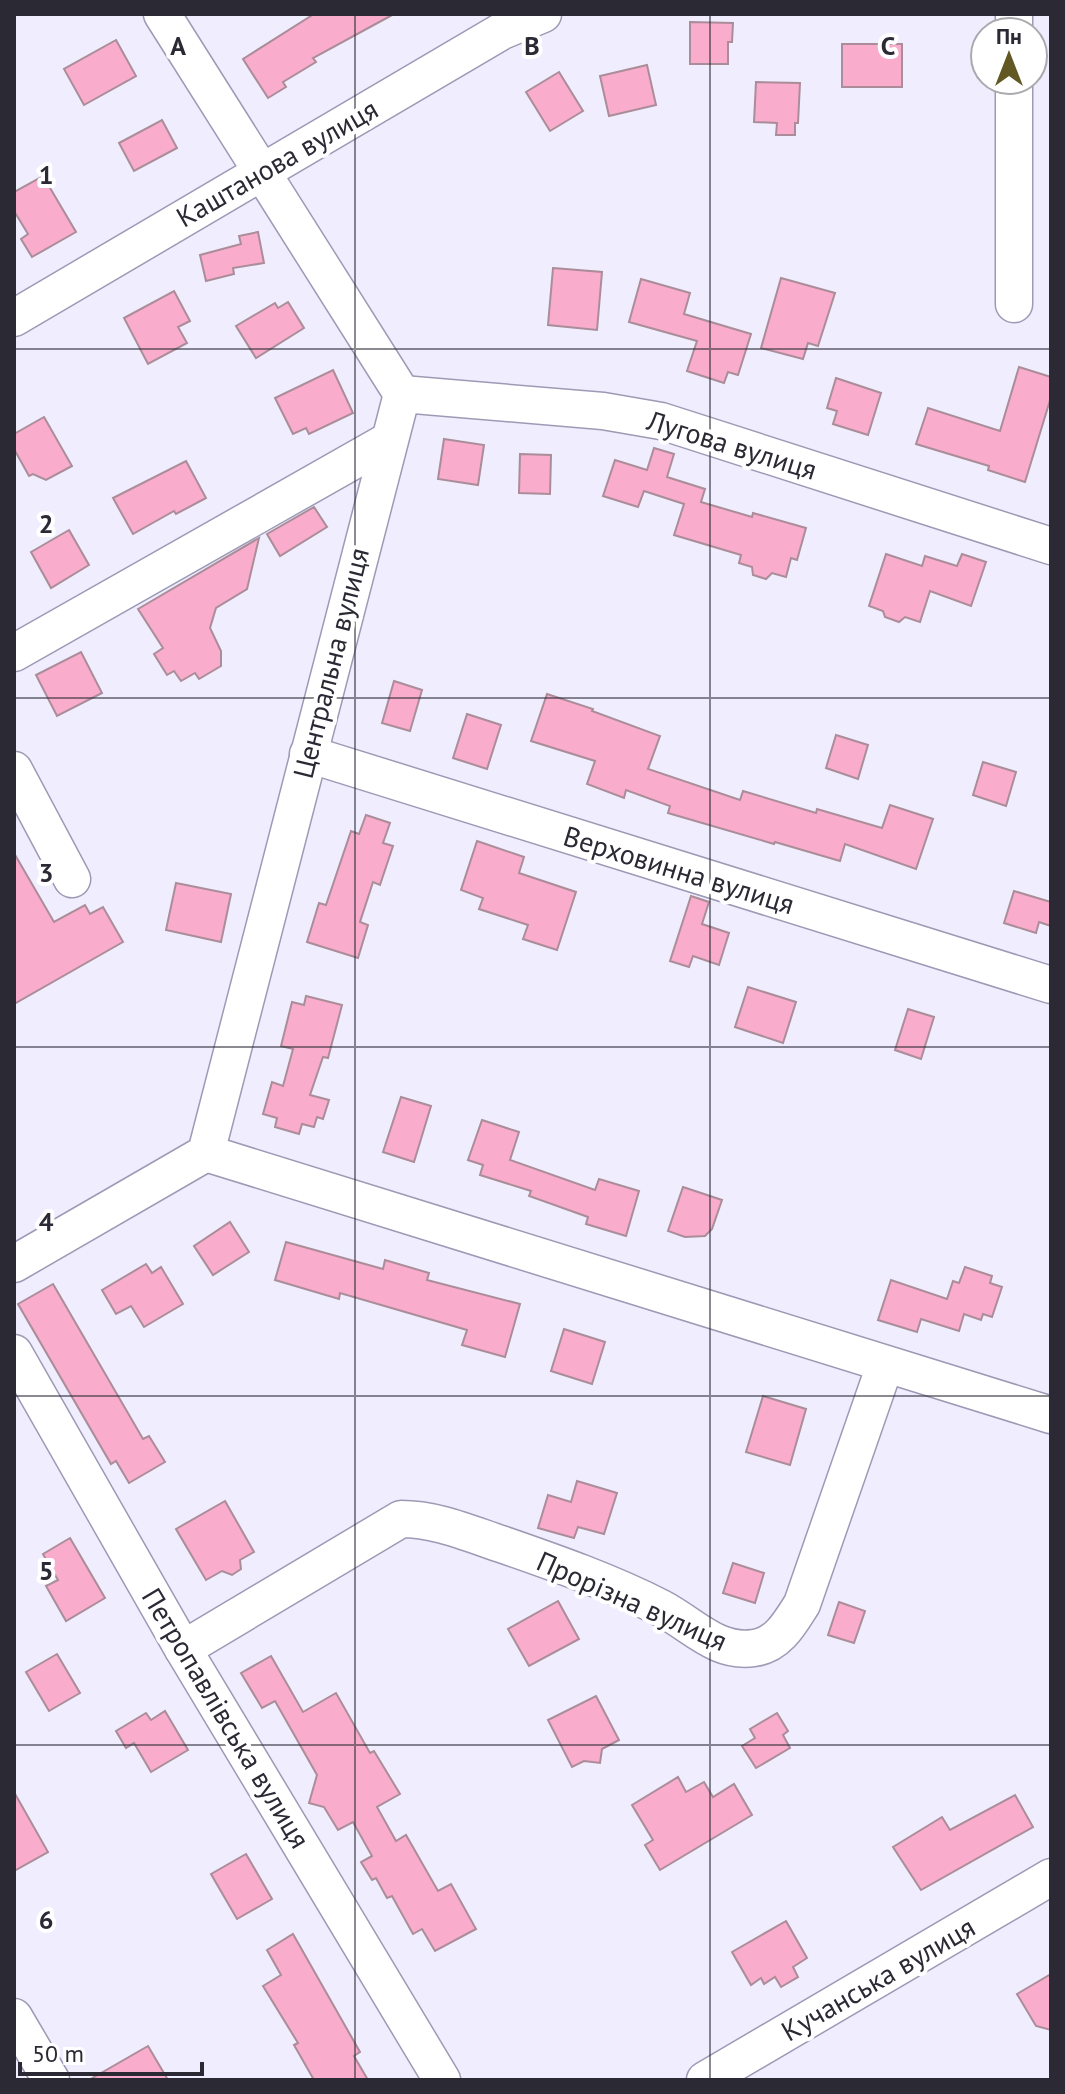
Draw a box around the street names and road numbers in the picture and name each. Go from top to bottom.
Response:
street label: Каштанова вулиця [169,90,384,235]
street label: Лугова вулиця [642,401,821,488]
street label: Центральна вулиця [284,544,377,782]
street label: Верховинна вулиця [559,817,799,922]
street label: Прорізна вулиця [531,1542,733,1659]
street label: Петропавлівська вулиця [134,1581,319,1855]
street label: Кучанська вулиця [774,1908,981,2049]

